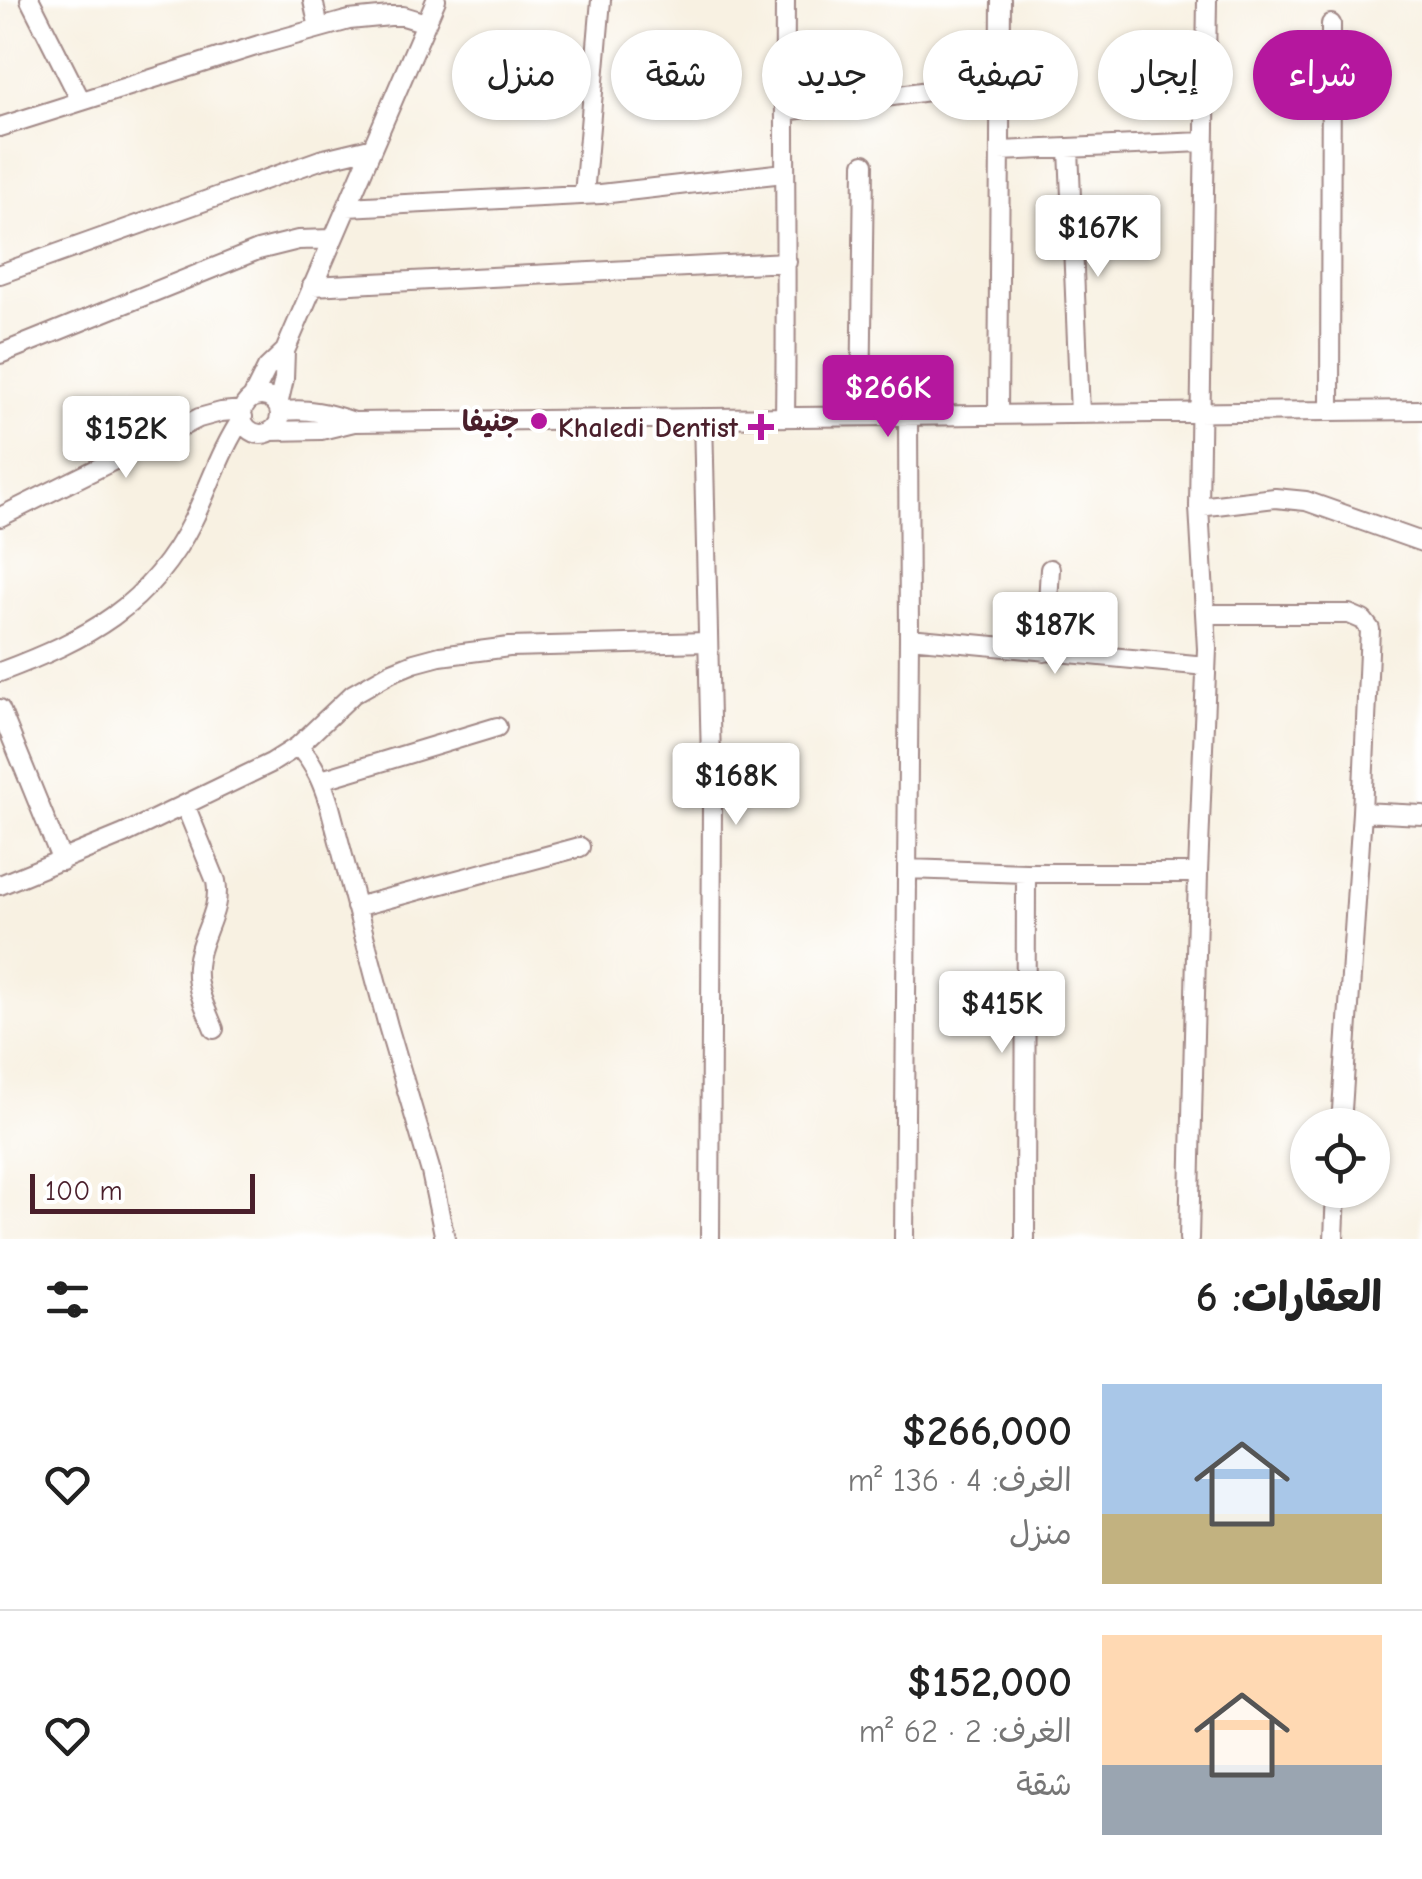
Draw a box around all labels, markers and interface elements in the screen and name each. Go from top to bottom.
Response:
chip: منزل [452,30,591,120]
chip: شقة [611,30,742,120]
chip: جديد [762,30,903,120]
chip: تصفية [923,30,1078,120]
chip: إيجار [1098,30,1233,120]
chip: شراء [1253,30,1392,120]
pin: $167K [1028,195,1168,280]
text: $167K [1058,209,1139,246]
pin: $266K [818,355,958,440]
text: $266K [845,369,931,406]
pin: $152K [56,396,196,481]
place label: جنيفا [462,406,519,438]
text: $152K [85,410,167,447]
marker: جنيفا [528,410,550,432]
place label: Khaledi Dentist [558,412,739,444]
marker: Khaledi Dentist [748,414,774,440]
pin: $187K [985,592,1125,677]
text: $187K [1015,606,1095,643]
pin: $168K [666,743,806,828]
text: $168K [695,757,777,794]
pin: $415K [932,971,1072,1056]
text: $415K [961,985,1043,1022]
map controls [1290,1108,1390,1208]
button: locate [1290,1108,1390,1208]
scale bar [30,1169,255,1214]
text: 100 m [45,1175,123,1207]
icon: filters [40,1272,95,1327]
text: العقارات: 6 [1196,1273,1382,1322]
text: $266,000 [902,1407,1072,1456]
icon: home [1182,1424,1302,1544]
icon: heart [40,1457,95,1512]
text: الغرف: 4 · 136 m² [848,1462,1072,1499]
text: منزل [1009,1515,1072,1552]
text: $152,000 [907,1658,1072,1707]
icon: home [1182,1675,1302,1795]
icon: heart [40,1708,95,1763]
text: الغرف: 2 · 62 m² [859,1713,1072,1750]
text: شقة [1016,1766,1072,1803]

